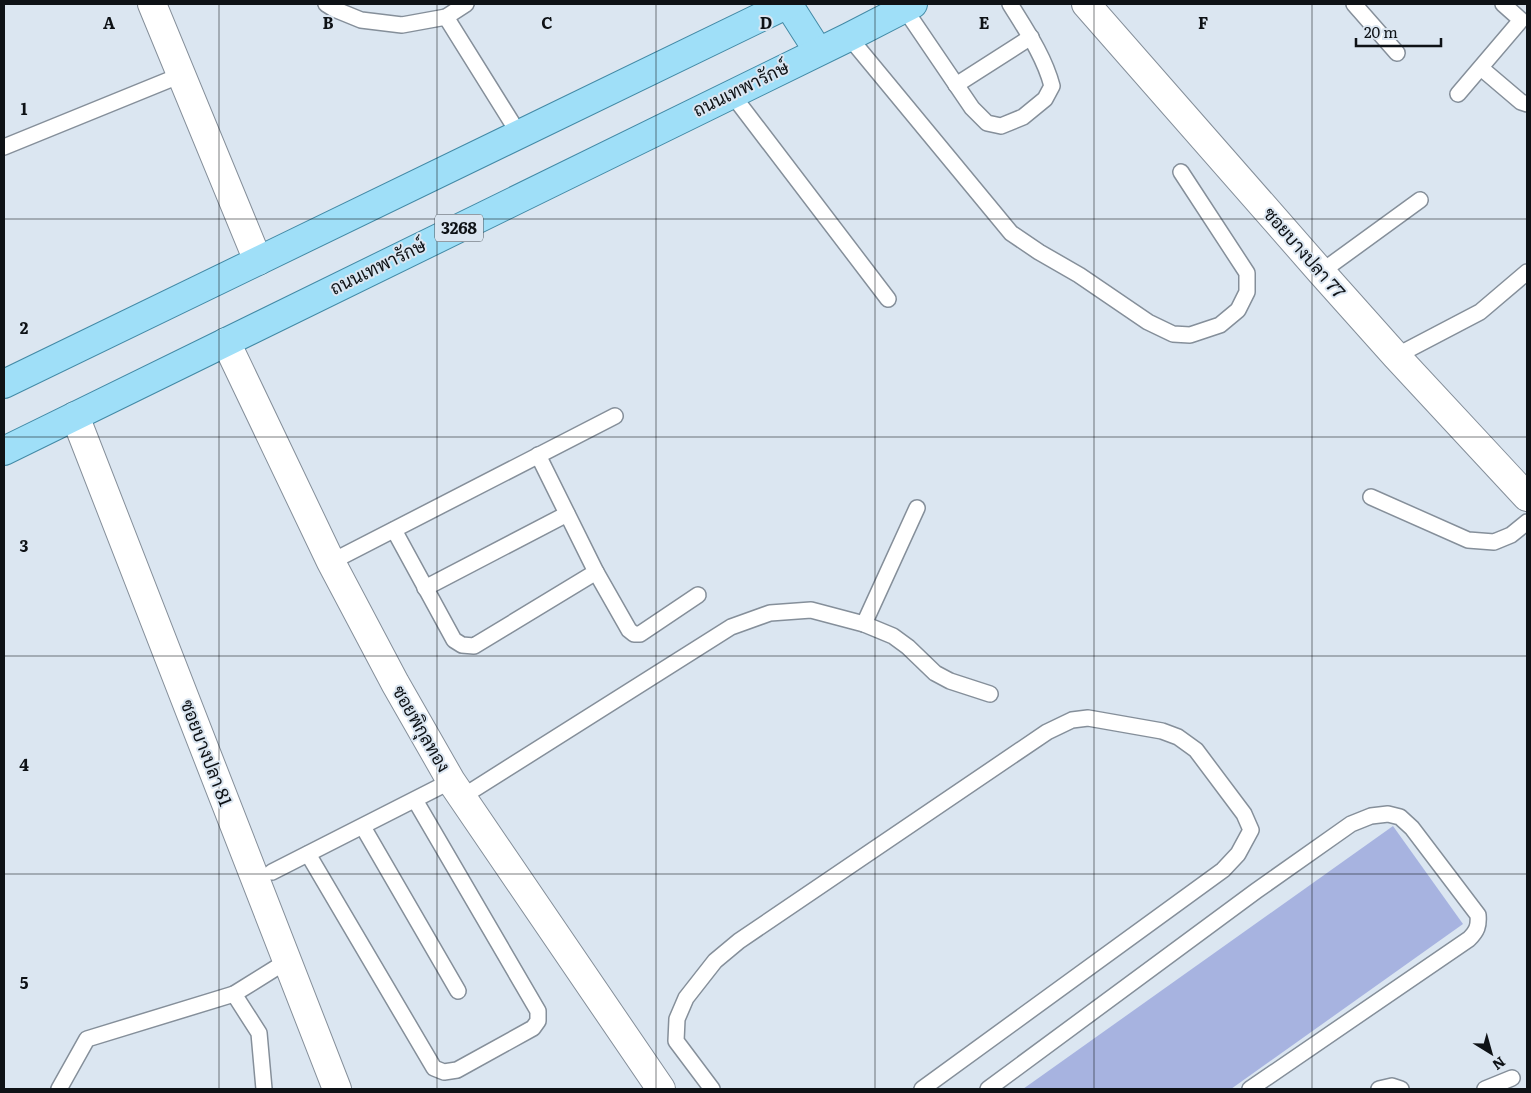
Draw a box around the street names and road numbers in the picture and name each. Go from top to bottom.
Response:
street label: ถนนเทพารักษ์ [688,52,794,123]
street label: ซอยบางปลา 77 [1258,200,1352,304]
road number: 3268 [435,214,483,242]
street label: ถนนเทพารักษ์ [325,230,431,301]
street label: ซอยพิกุลทอง [387,680,458,777]
street label: ซอยบางปลา 81 [175,695,240,810]

